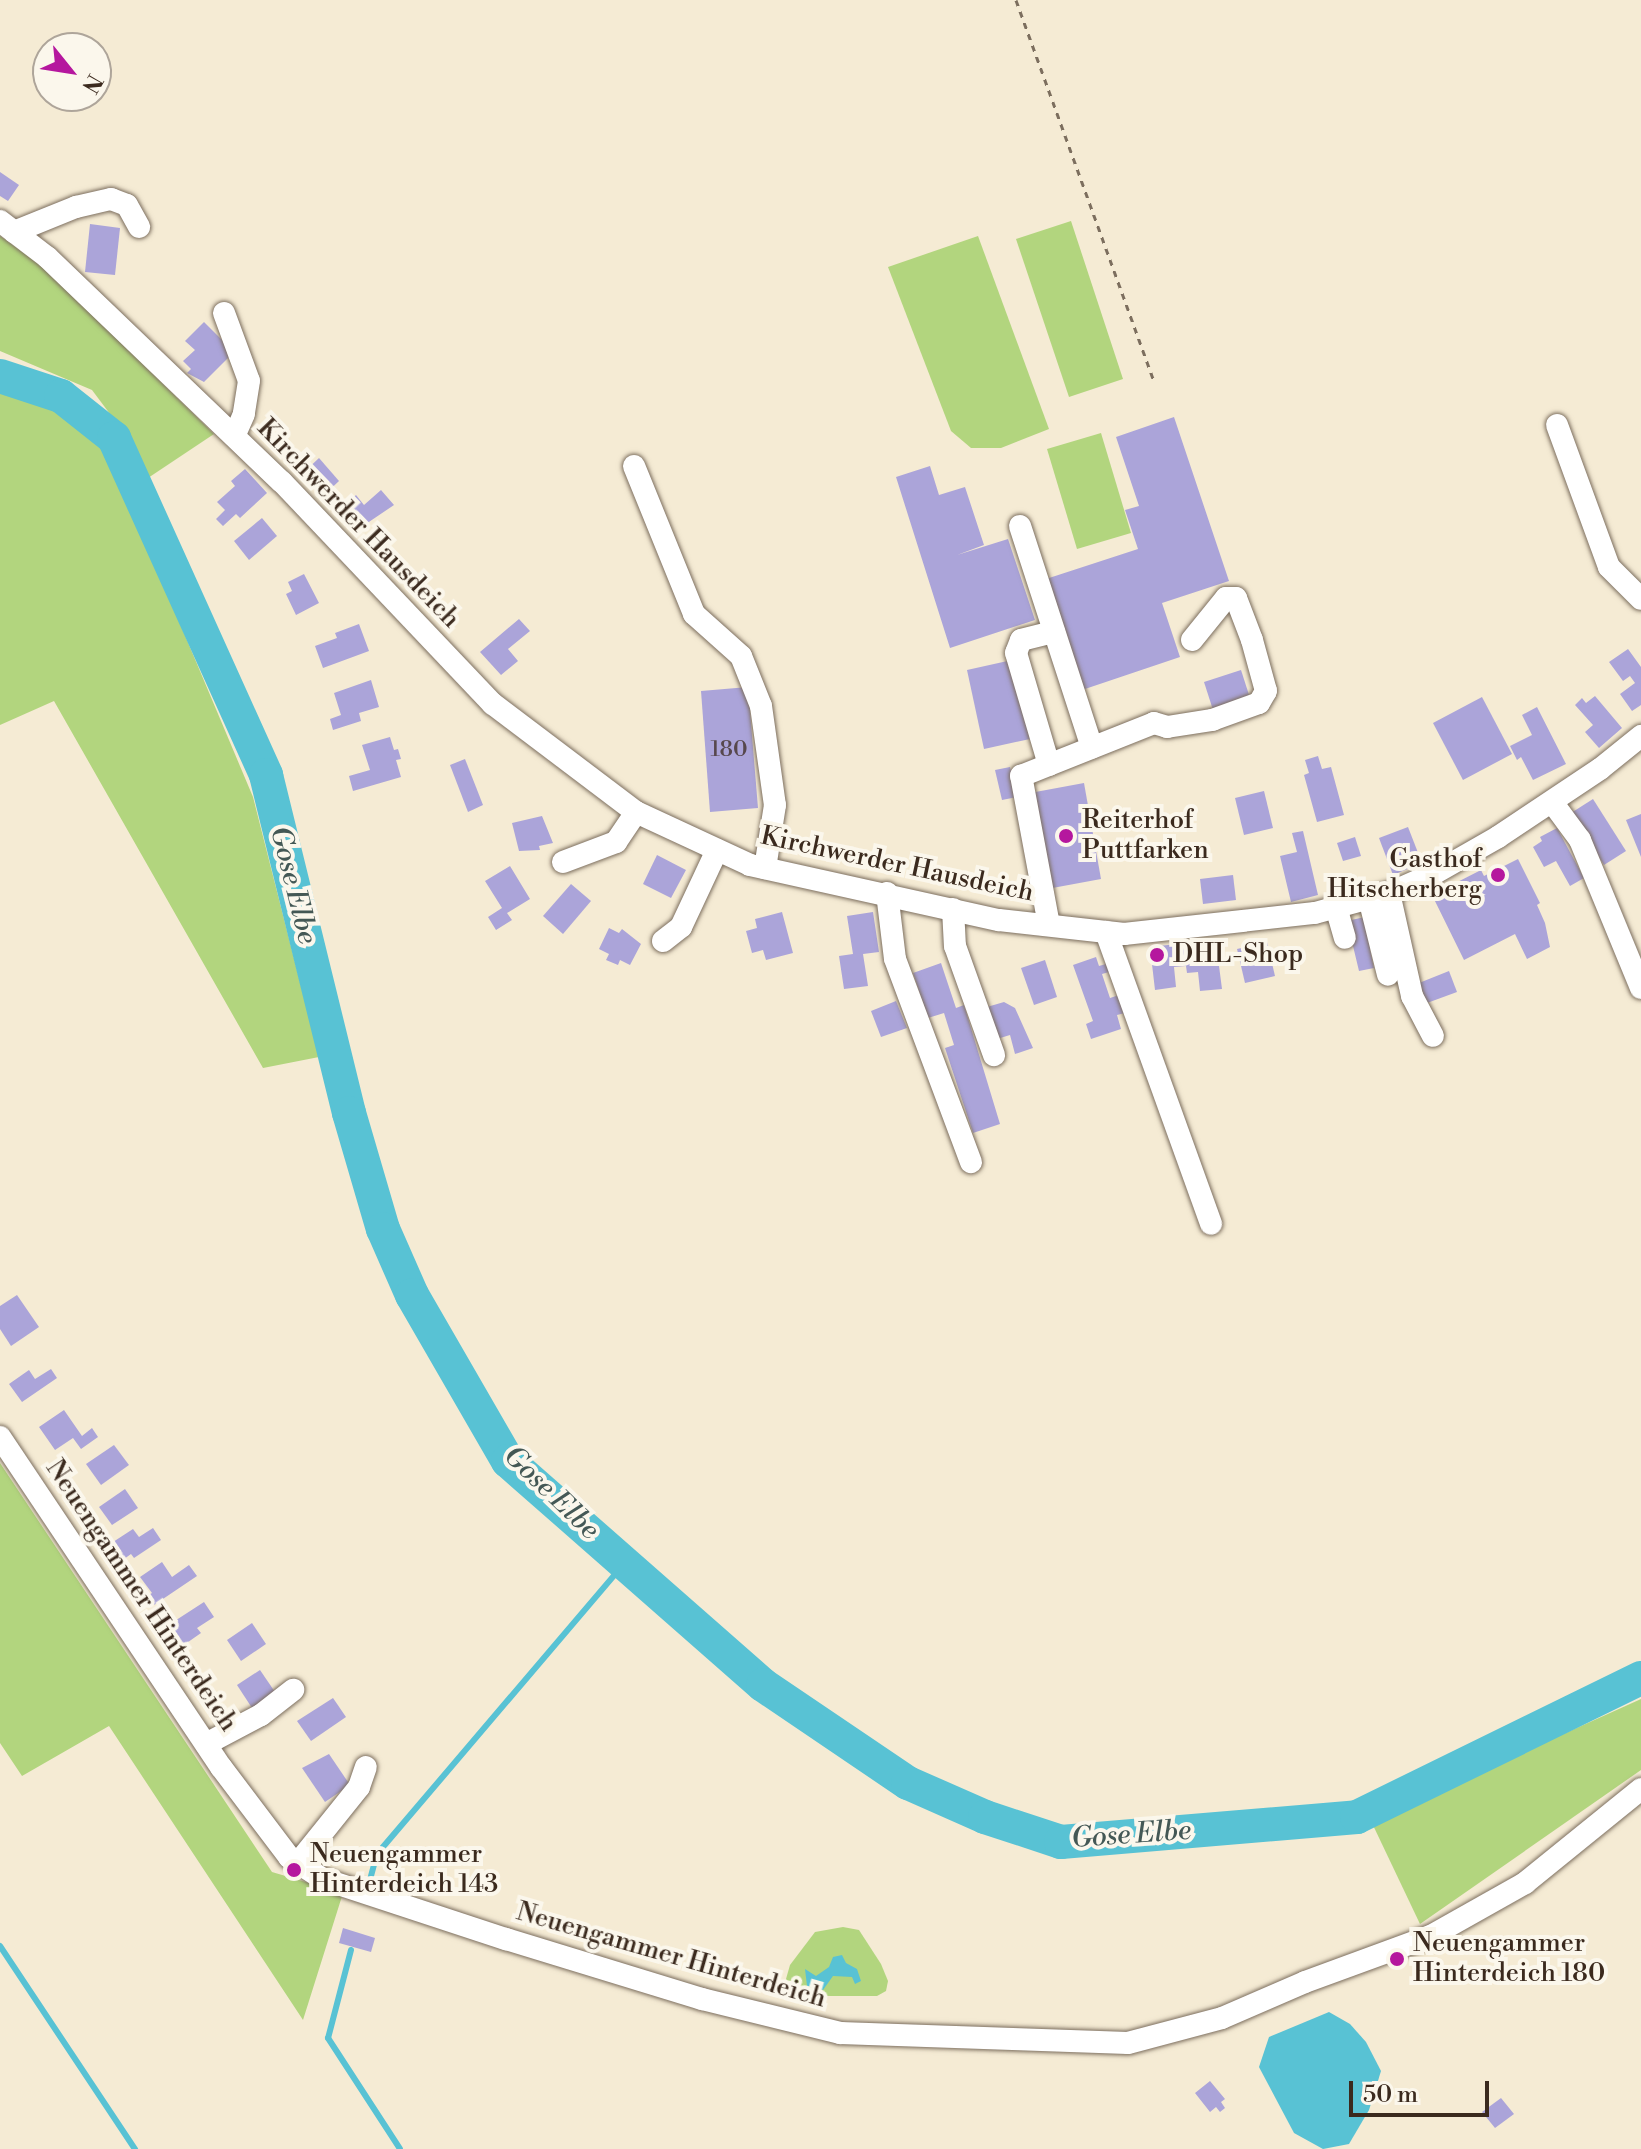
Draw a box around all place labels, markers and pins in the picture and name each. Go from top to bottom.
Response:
place label: Reiterhof Puttfarken [1082,805,1209,866]
marker: Reiterhof Puttfarken [1057,827,1075,845]
place label: Gasthof Hitscherberg [1327,844,1482,906]
marker: Gasthof Hitscherberg [1489,866,1507,884]
place label: DHL-Shop [1173,939,1303,971]
marker: DHL-Shop [1148,946,1166,964]
place label: Neuengammer Hinterdeich 143 [310,1839,498,1900]
marker: Neuengammer Hinterdeich 143 [285,1861,303,1879]
place label: Neuengammer Hinterdeich 180 [1413,1928,1605,1990]
marker: Neuengammer Hinterdeich 180 [1388,1950,1406,1968]

